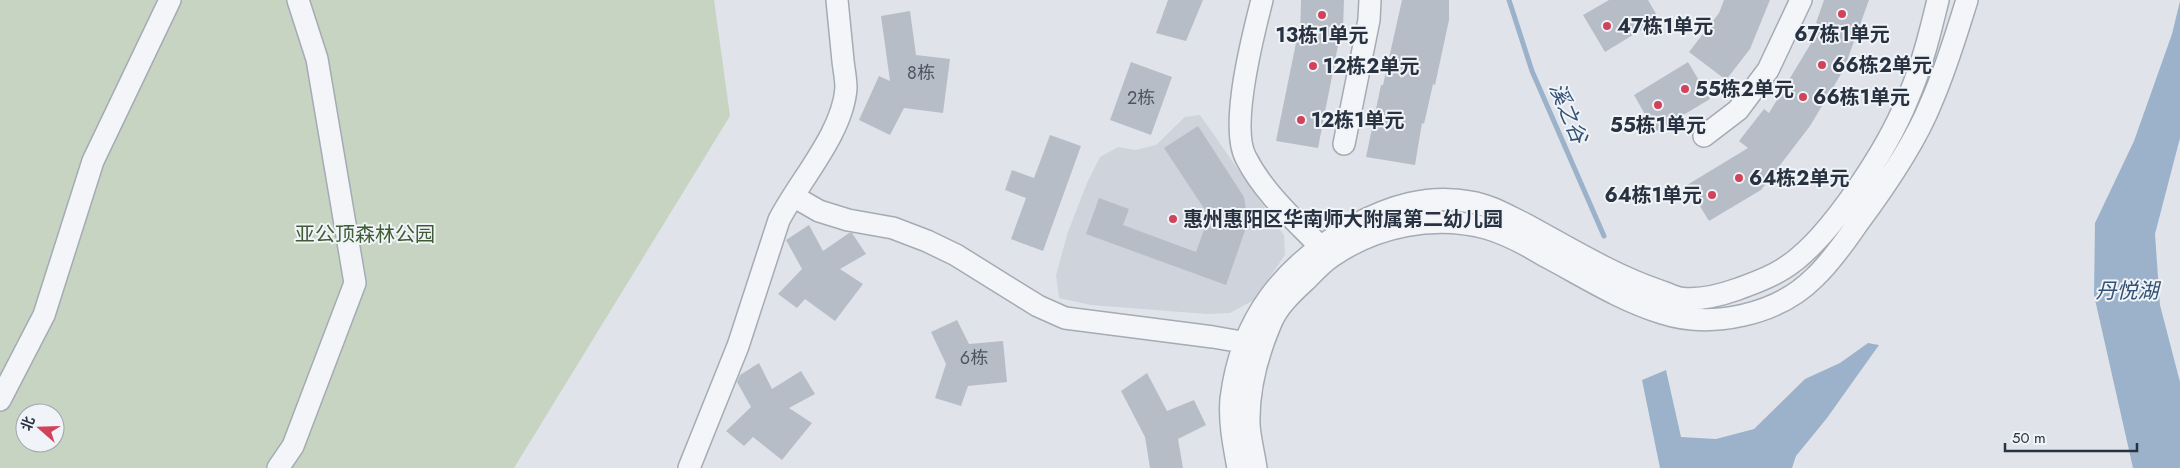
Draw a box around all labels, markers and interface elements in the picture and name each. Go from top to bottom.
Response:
marker: 67栋1单元 [1836,8,1848,20]
marker: 13栋1单元 [1316,9,1328,21]
place label: 47栋1单元 [1617,12,1713,41]
marker: 47栋1单元 [1601,20,1613,32]
place label: 67栋1单元 [1794,20,1890,49]
place label: 13栋1单元 [1276,21,1368,50]
place label: 66栋2单元 [1832,51,1932,80]
place label: 12栋2单元 [1323,52,1419,81]
marker: 66栋2单元 [1816,59,1828,71]
house number: 8栋 [907,60,935,86]
marker: 12栋2单元 [1307,60,1319,72]
place label: 55栋2单元 [1695,75,1794,104]
water label: 溪之谷 [1542,78,1595,150]
marker: 55栋2单元 [1679,83,1691,95]
place label: 66栋1单元 [1813,83,1910,112]
house number: 2栋 [1127,85,1155,111]
marker: 66栋1单元 [1797,91,1809,103]
marker: 55栋1单元 [1652,99,1664,111]
place label: 12栋1单元 [1311,106,1404,135]
place label: 55栋1单元 [1610,111,1706,140]
marker: 12栋1单元 [1295,114,1307,126]
place label: 64栋2单元 [1749,164,1849,193]
marker: 64栋2单元 [1733,172,1745,184]
place label: 64栋1单元 [1604,181,1702,210]
marker: 64栋1单元 [1706,189,1718,201]
place label: 惠州惠阳区华南师大附属第二幼儿园 [1183,205,1503,234]
marker: 惠州惠阳区华南师大附属第二幼儿园 [1167,213,1179,225]
park label: 亚公顶森林公园 [295,220,435,249]
water label: 丹悦湖 [2096,276,2161,306]
house number: 6栋 [960,345,988,371]
north arrow [15,403,65,453]
text: 北 [16,414,40,434]
scale bar [2005,420,2138,452]
text: 50 m [2012,427,2046,449]

